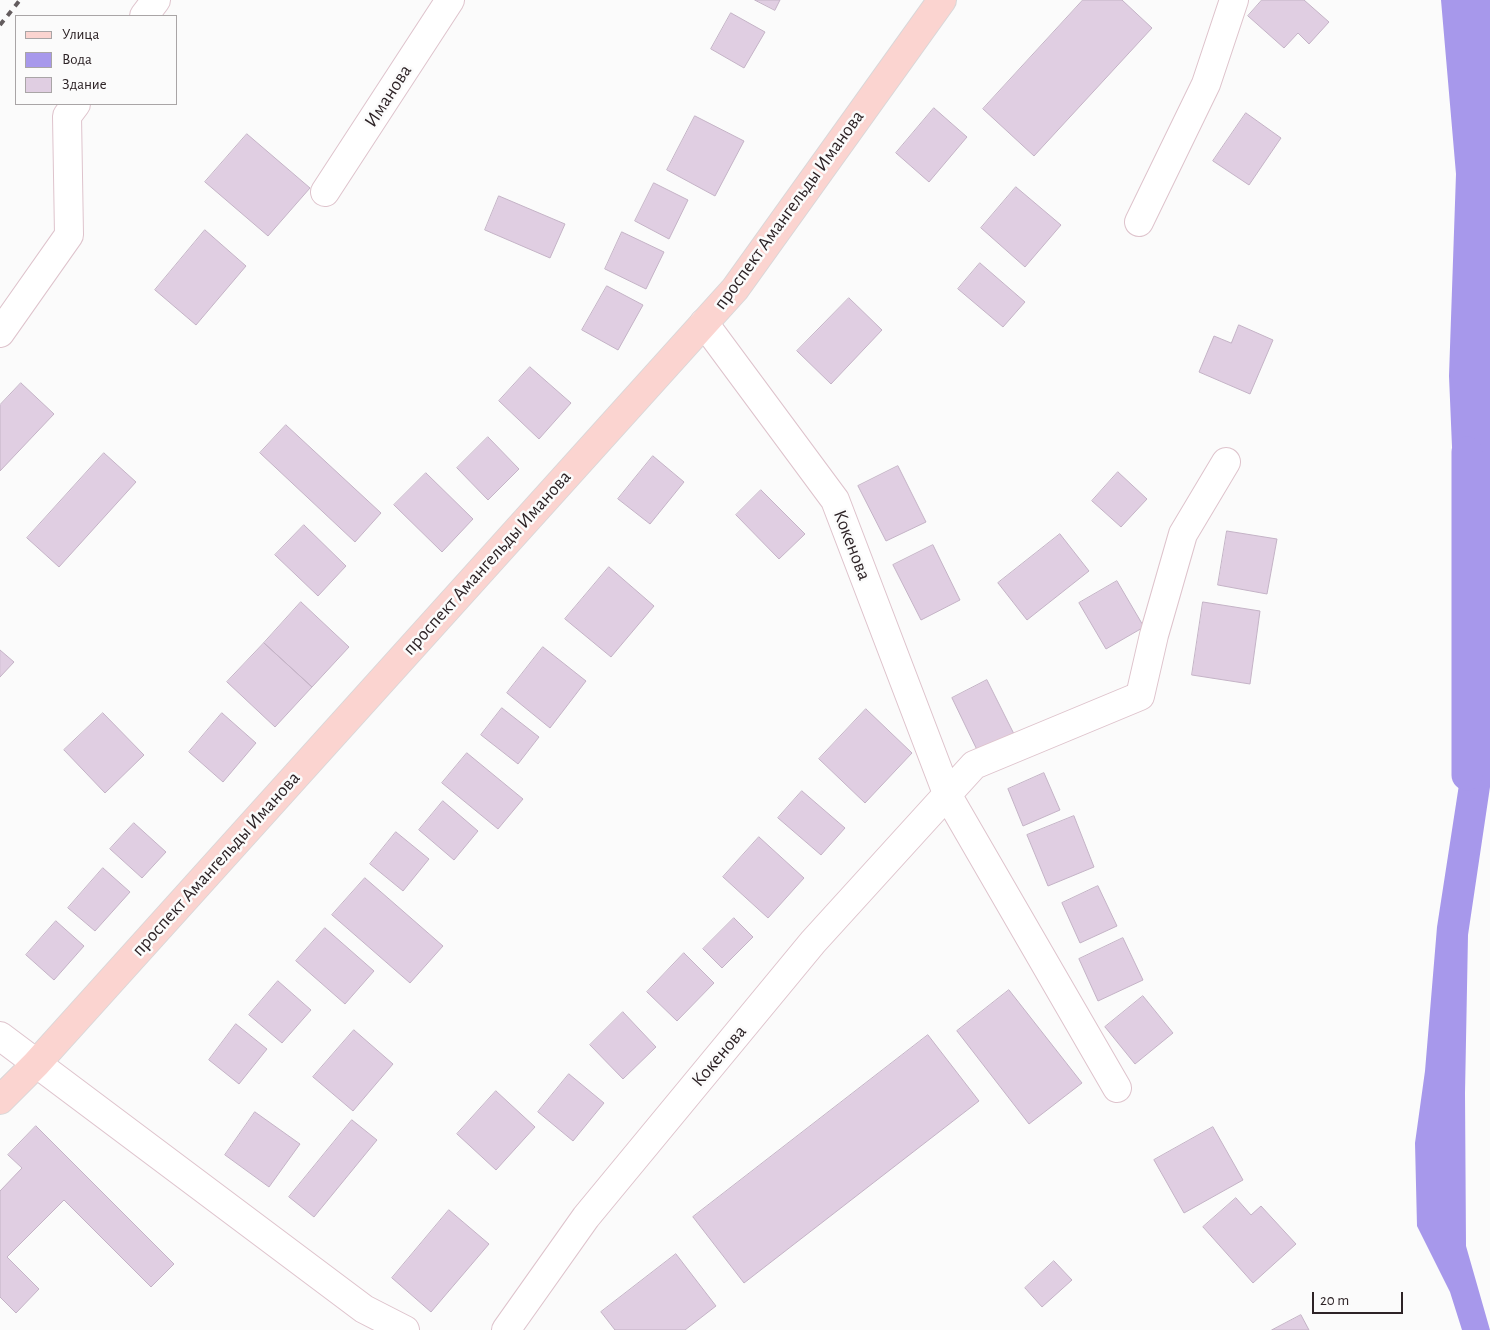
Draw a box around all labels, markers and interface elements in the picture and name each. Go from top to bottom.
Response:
legend [15,15,178,105]
text: Улица [62,27,99,42]
text: Вода [62,52,92,67]
street label: Иманова [359,60,417,132]
text: Здание [62,77,107,92]
street label: проспект Амангельды Иманова [709,106,869,314]
street label: проспект Амангельды Иманова [398,466,576,660]
street label: Кокенова [828,507,876,583]
street label: проспект Амангельды Иманова [127,767,305,961]
street label: Кокенова [687,1021,751,1091]
scale bar [1315,1282,1406,1314]
text: 20 m [1320,1293,1349,1308]

